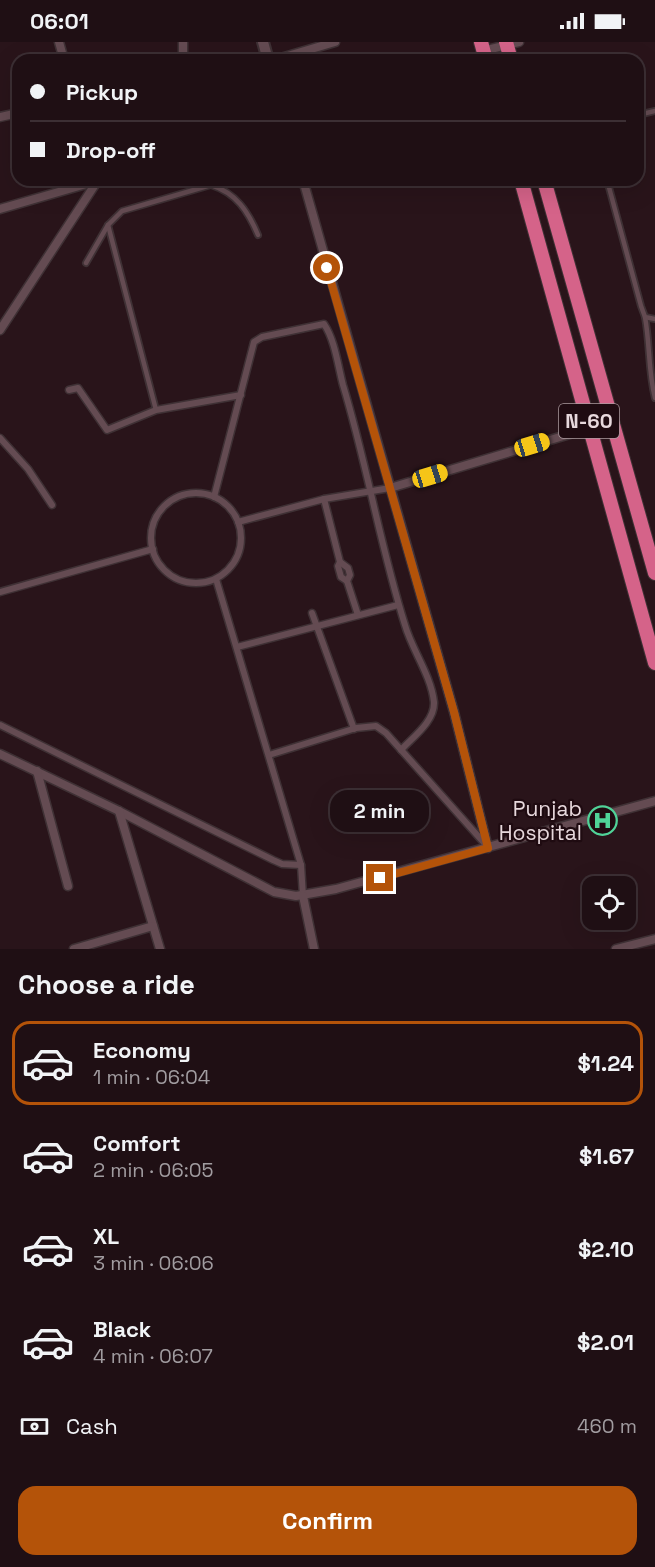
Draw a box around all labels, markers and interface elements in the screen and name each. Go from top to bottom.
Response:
text: 06:01 [30,7,89,35]
text: Pickup [66,78,138,106]
text: Drop-off [66,136,156,164]
route start [313,254,340,281]
road number: N-60 [559,404,619,438]
car [512,431,552,459]
car [410,462,450,490]
callout: 2 min [330,791,430,833]
place label: Punjab Hospital [499,795,582,846]
text: 2 min [354,798,405,824]
hospital icon: Punjab Hospital [587,805,619,837]
route end [366,864,393,891]
map controls [582,876,636,930]
button: locate [582,876,636,930]
text: Choose a ride [18,967,195,1002]
icon: car [21,1036,75,1090]
text: Economy [93,1036,191,1064]
text: $1.24 [577,1049,634,1077]
text: 1 min · 06:04 [93,1064,210,1090]
icon: car [21,1129,75,1183]
text: Comfort [93,1129,181,1157]
text: $1.67 [579,1142,634,1170]
text: 2 min · 06:05 [93,1157,214,1183]
icon: car [21,1222,75,1276]
text: XL [93,1222,119,1250]
text: $2.10 [578,1235,634,1263]
text: 3 min · 06:06 [93,1250,214,1276]
icon: car [21,1315,75,1369]
text: Black [93,1315,151,1343]
text: $2.01 [577,1328,634,1356]
text: 4 min · 06:07 [93,1343,213,1369]
icon: cash [18,1410,51,1443]
text: Cash [66,1412,118,1440]
text: 460 m [577,1413,637,1439]
button: Confirm [18,1486,637,1555]

